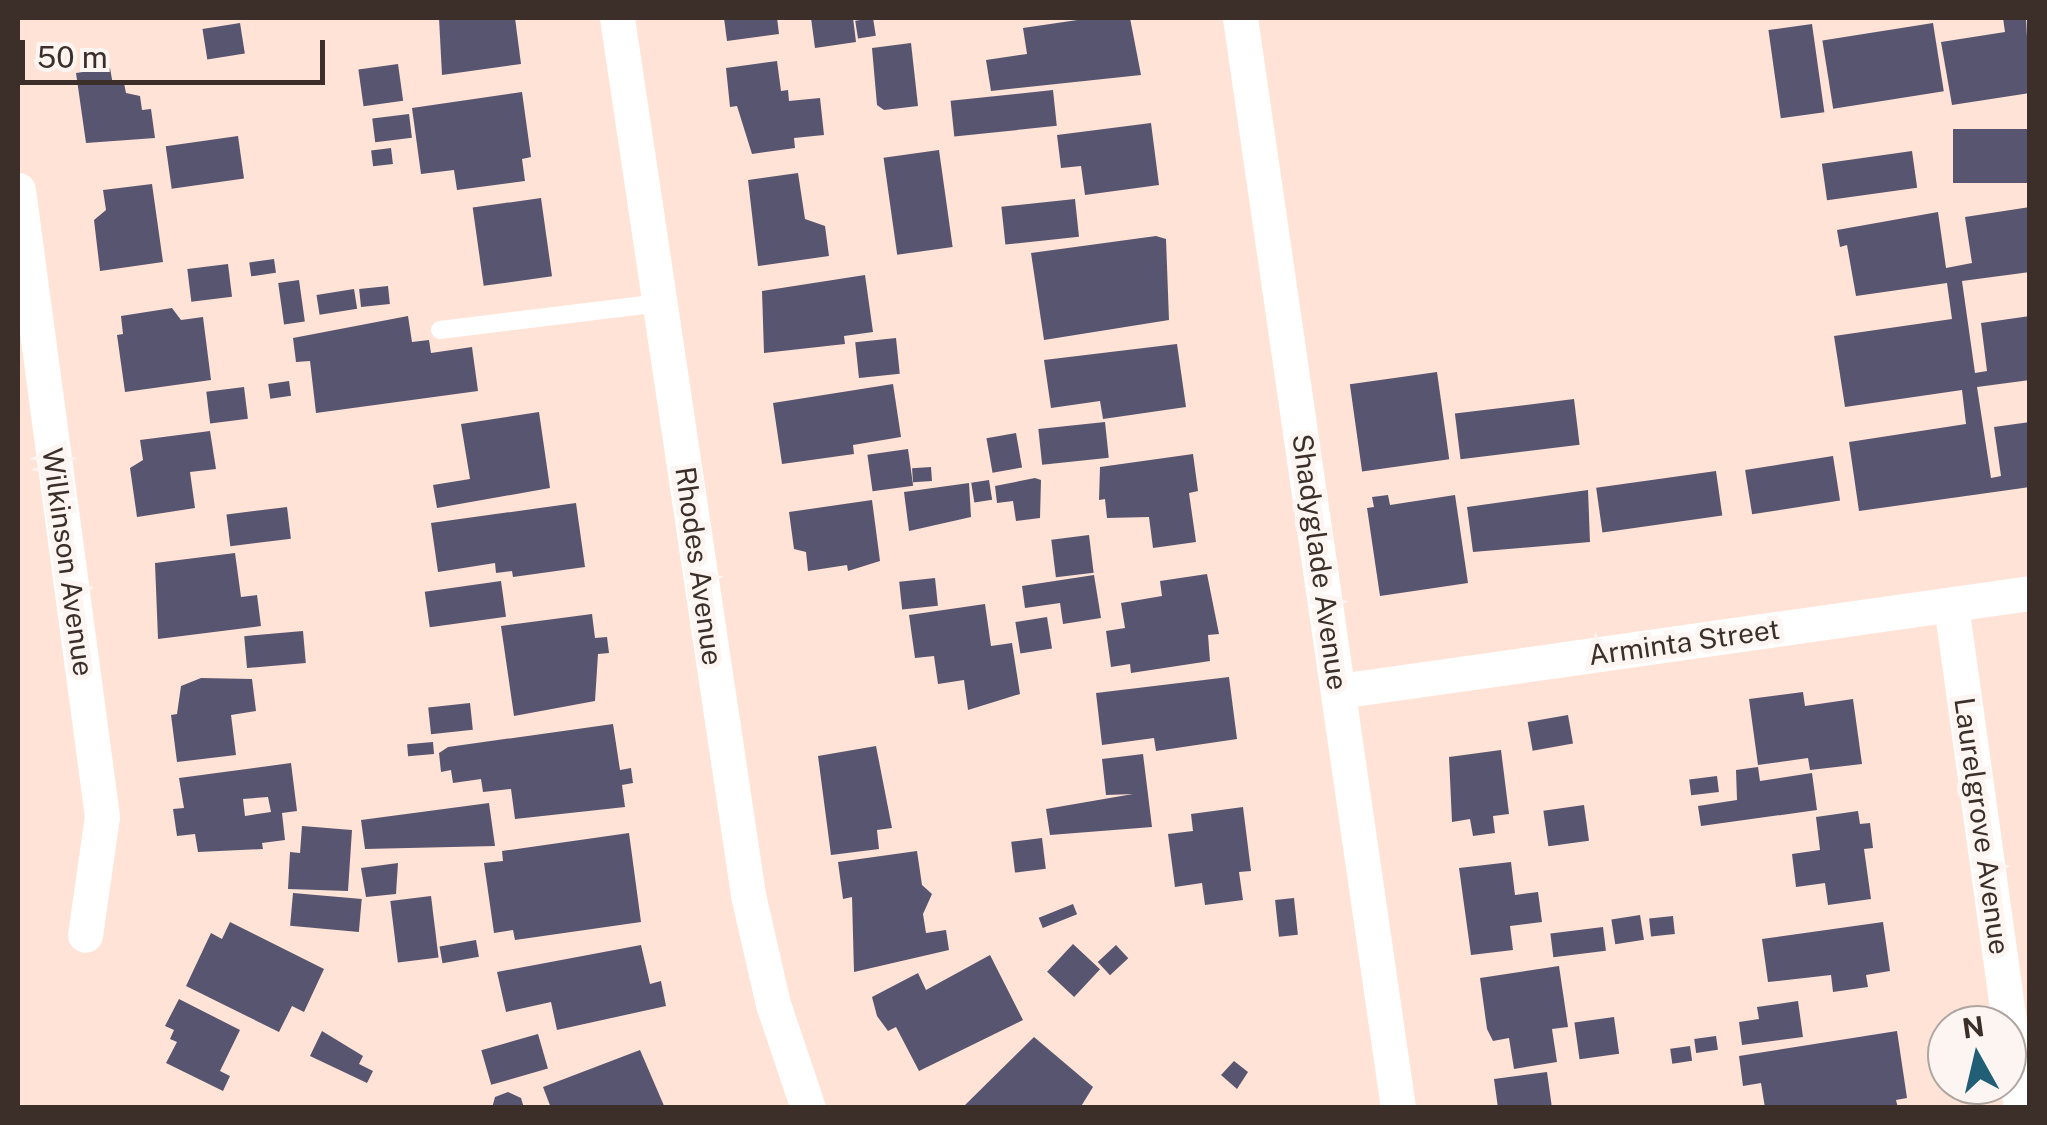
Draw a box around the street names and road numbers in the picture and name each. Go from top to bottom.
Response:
street label: Shadyglade Avenue [1285,432,1355,692]
street label: Wilkinson Avenue [35,446,101,678]
street label: Rhodes Avenue [668,464,730,668]
street label: Arminta Street [1586,612,1782,672]
street label: Laurelgrove Avenue [1947,695,2017,957]

